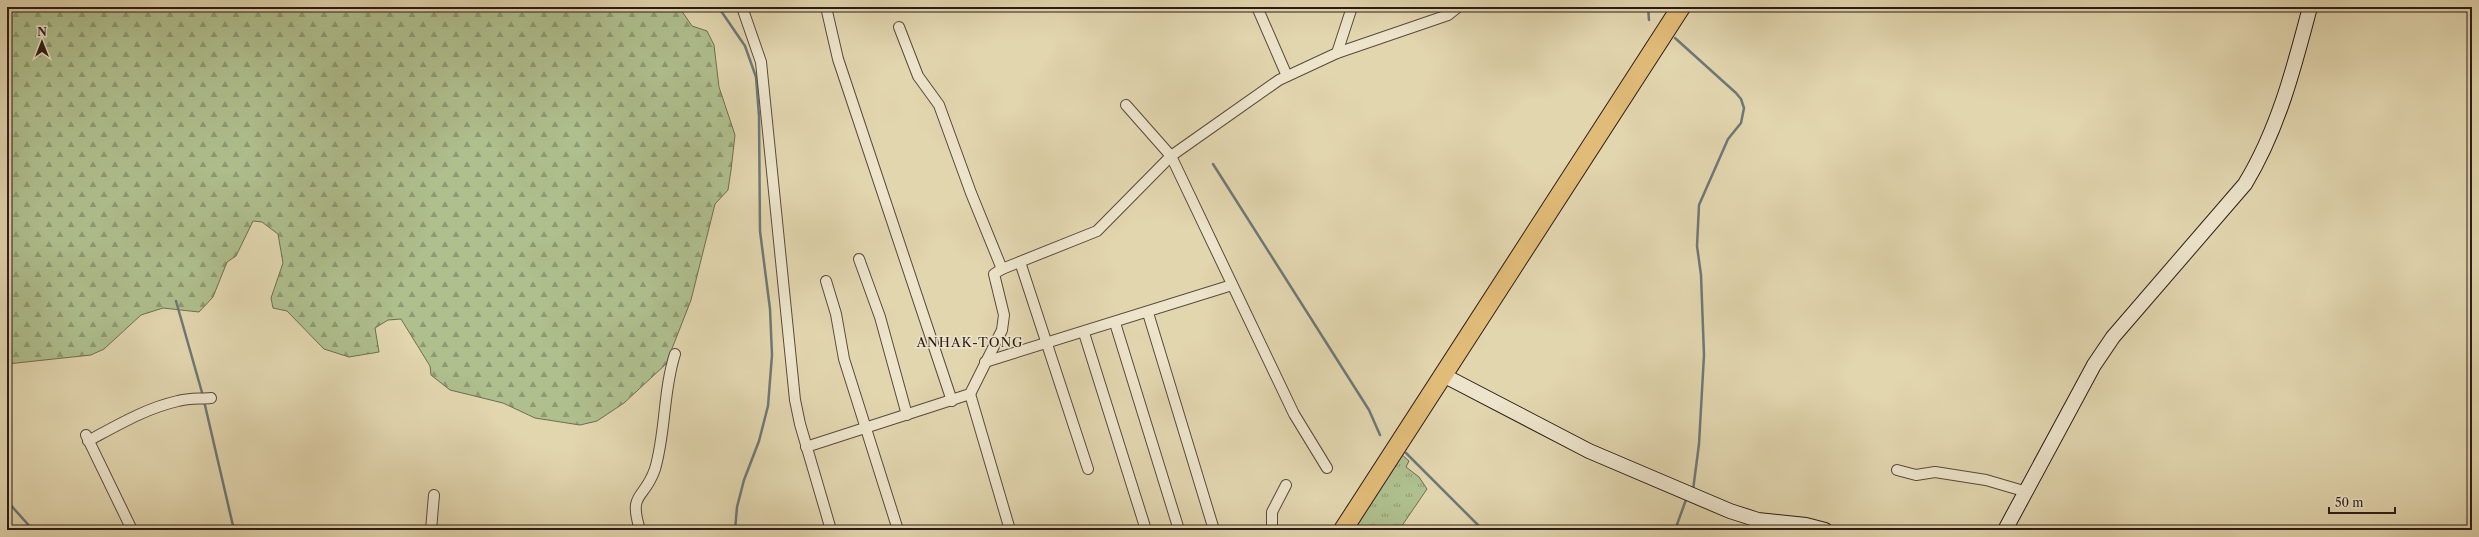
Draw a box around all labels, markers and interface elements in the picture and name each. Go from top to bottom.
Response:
north arrow [22,22,62,62]
text: N [37,25,47,39]
district label: ANHAK-TONG [915,334,1024,350]
scale bar [2329,489,2395,515]
text: 50 m [2335,495,2364,510]

